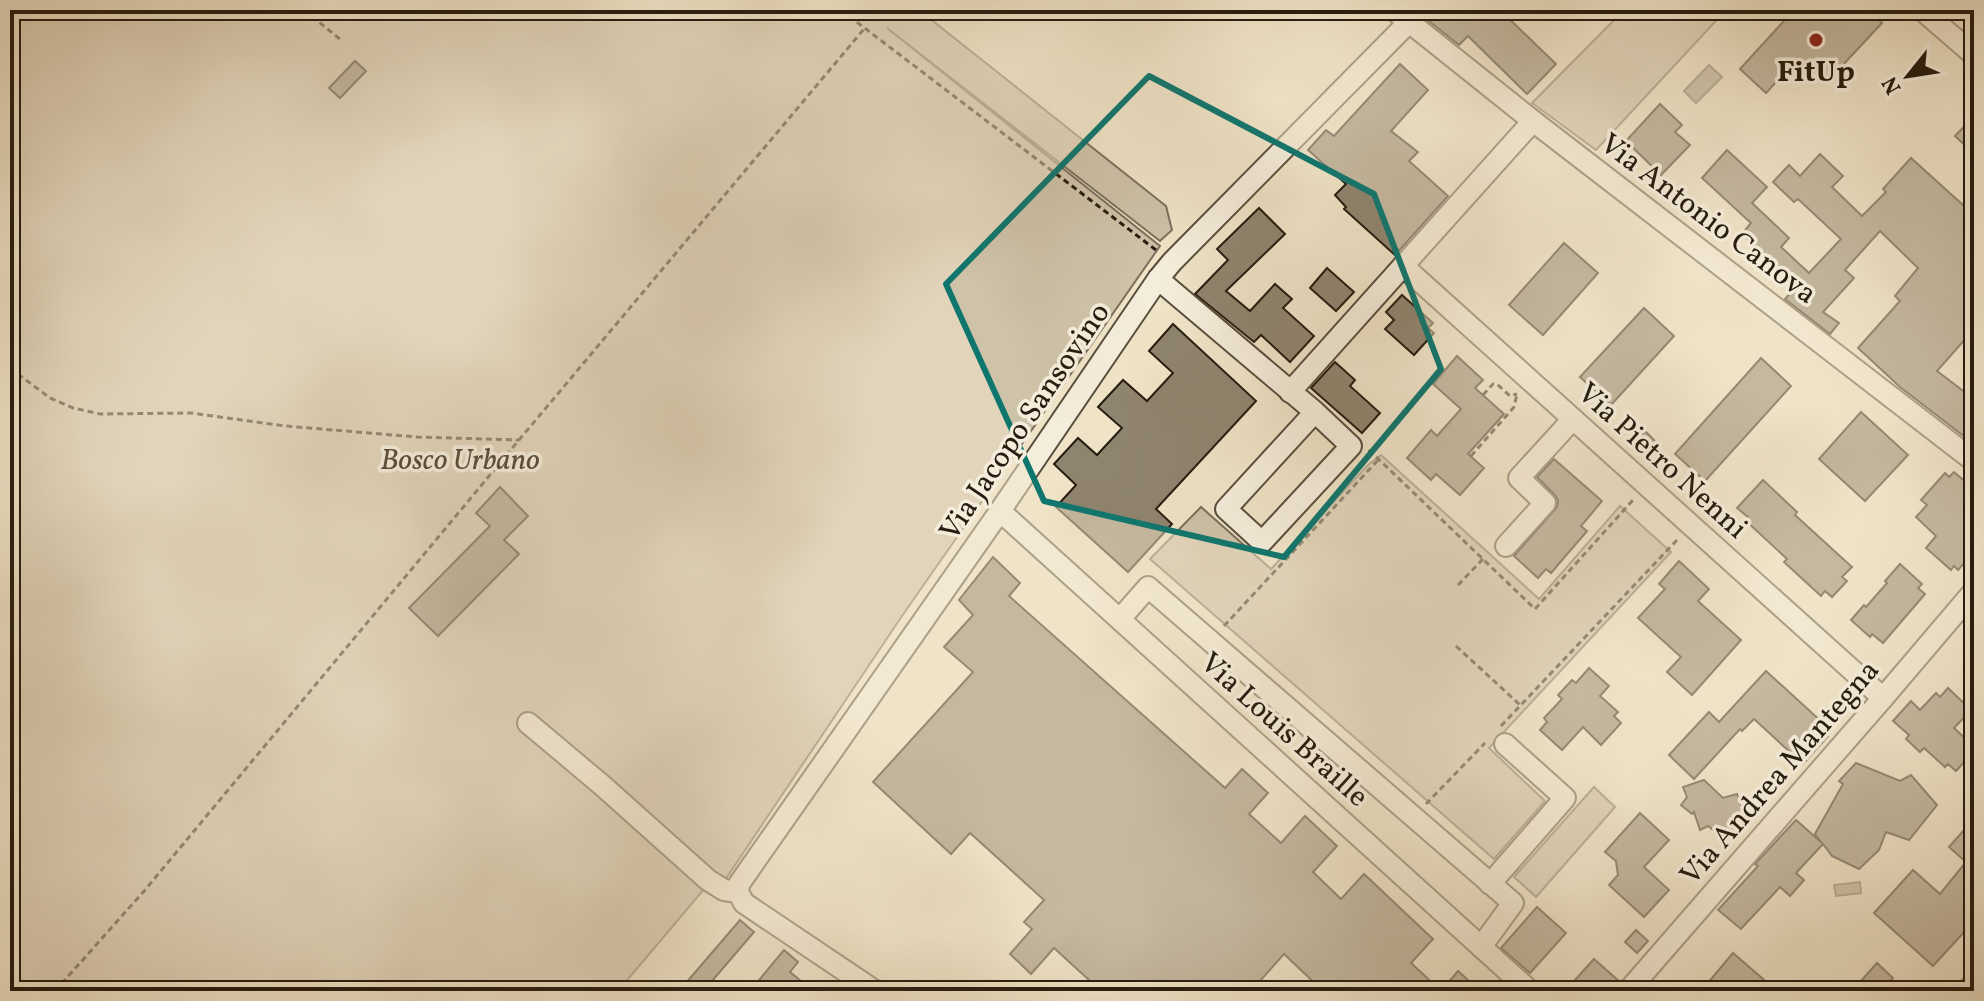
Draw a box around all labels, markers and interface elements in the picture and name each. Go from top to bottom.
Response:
marker: FitUp [1807,31,1825,49]
north arrow [1868,36,1948,116]
place label: FitUp [1777,52,1855,94]
text: N [1875,70,1910,99]
street label: Via Antonio Canova [1591,124,1825,315]
street label: Via Jacopo Sansovino [930,295,1121,550]
street label: Via Pietro Nenni [1567,374,1756,549]
park label: Bosco Urbano [380,440,540,482]
street label: Via Louis Braille [1190,643,1377,818]
street label: Via Andrea Mantegna [1671,652,1890,895]

